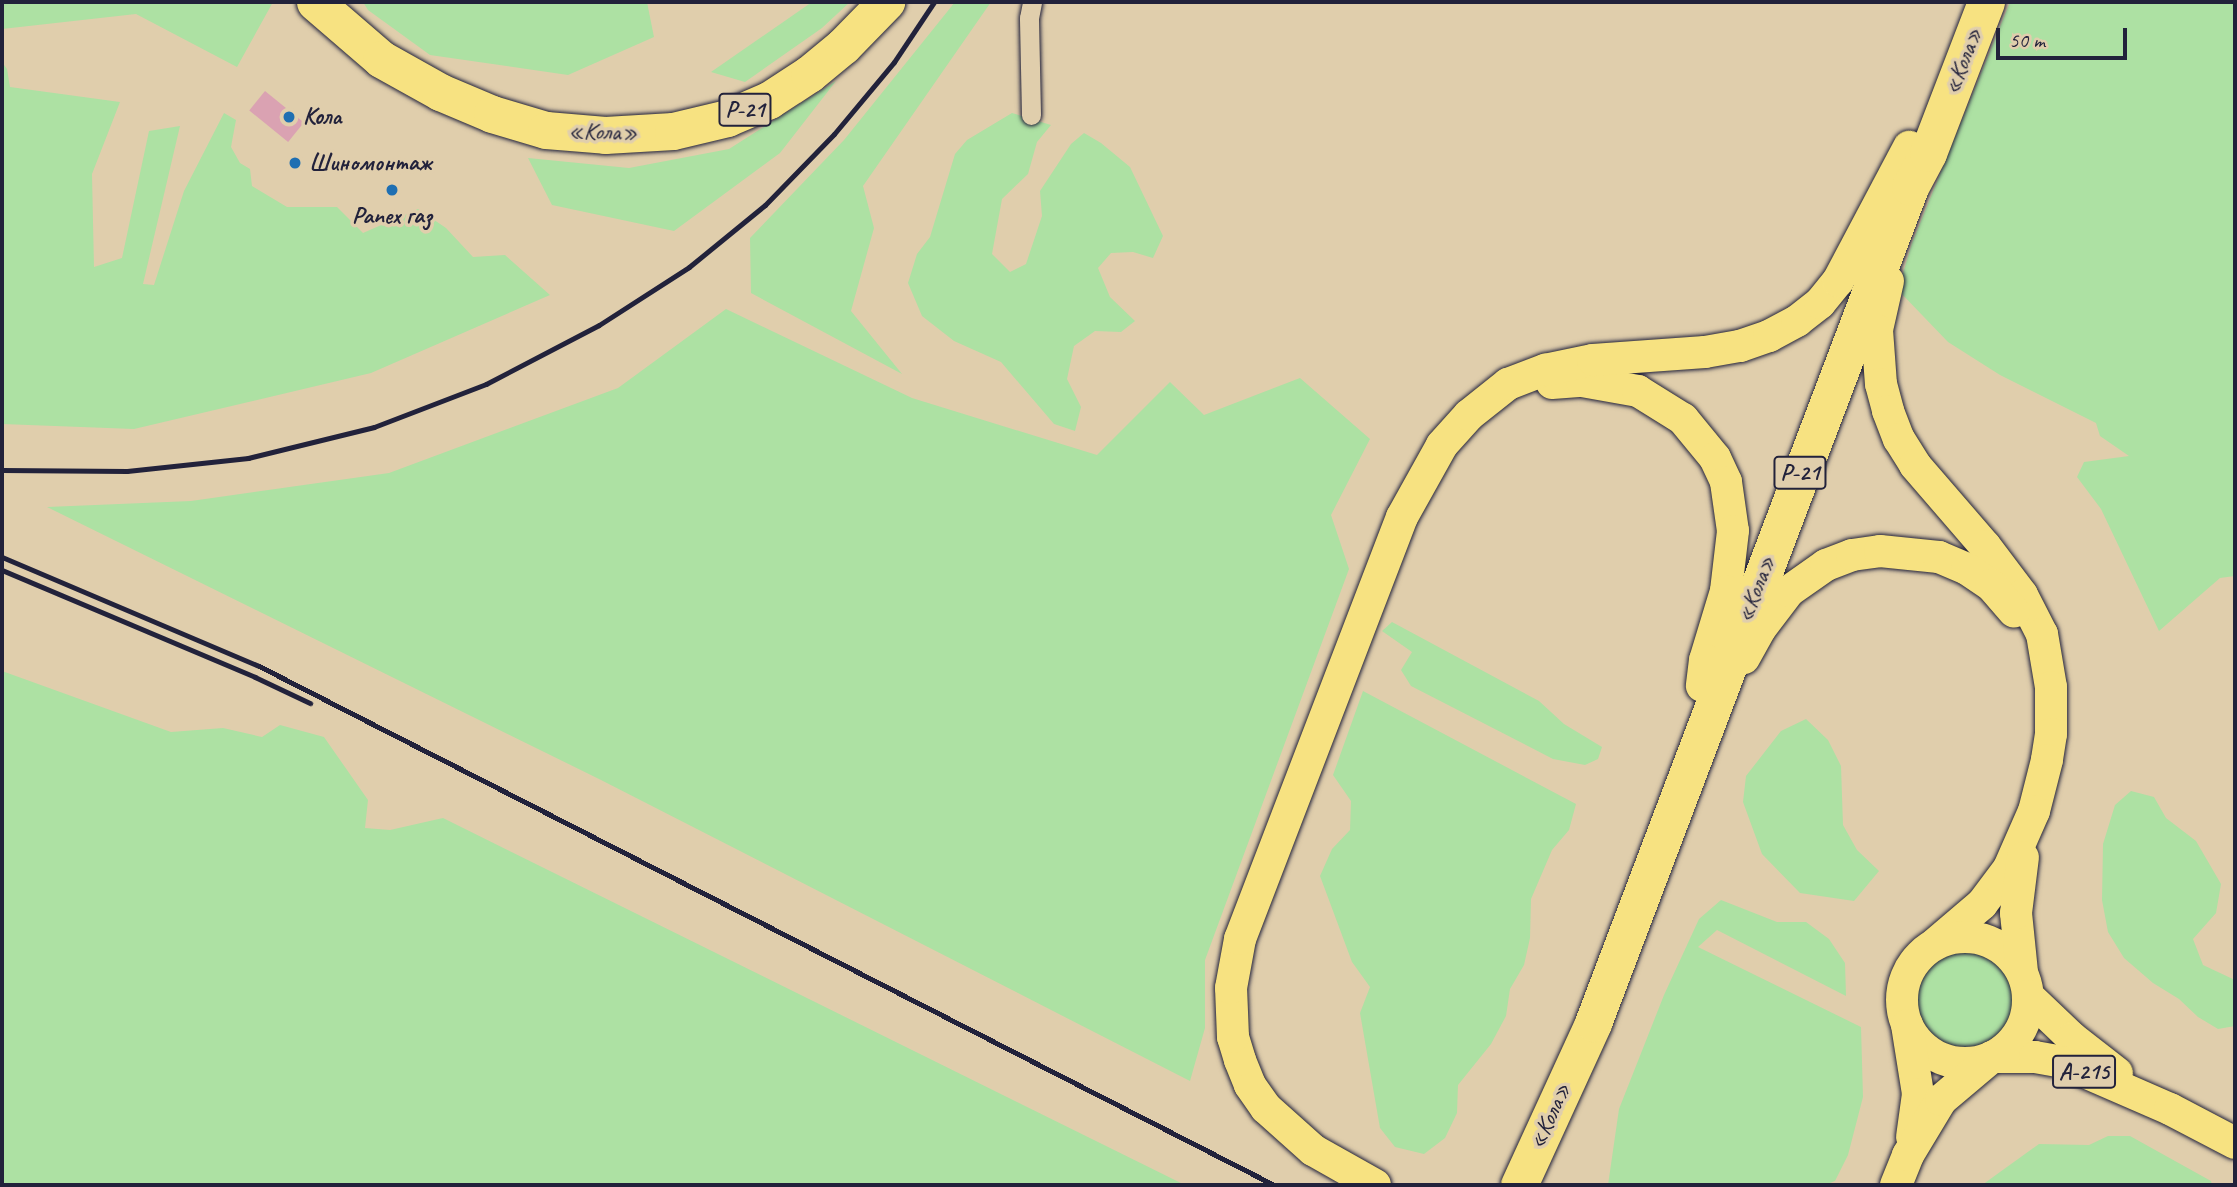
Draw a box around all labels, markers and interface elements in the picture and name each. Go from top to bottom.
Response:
scale bar [1999,14,2130,58]
street label: «Кола» [1937,23,1989,99]
text: 50 m [2009,27,2045,53]
road number: Р-21 [717,90,773,130]
place label: Кола [303,103,342,131]
marker: Кола [281,109,297,125]
street label: «Кола» [568,117,638,147]
place label: Шиномонтаж [309,149,432,177]
marker: Шиномонтаж [287,155,303,171]
marker: Panex газ [384,182,400,198]
place label: Panex газ [352,202,432,230]
road number: Р-21 [1772,453,1828,492]
street label: «Кола» [1730,551,1782,627]
road number: А-215 [2051,1052,2117,1092]
street label: «Кола» [1522,1078,1578,1154]

